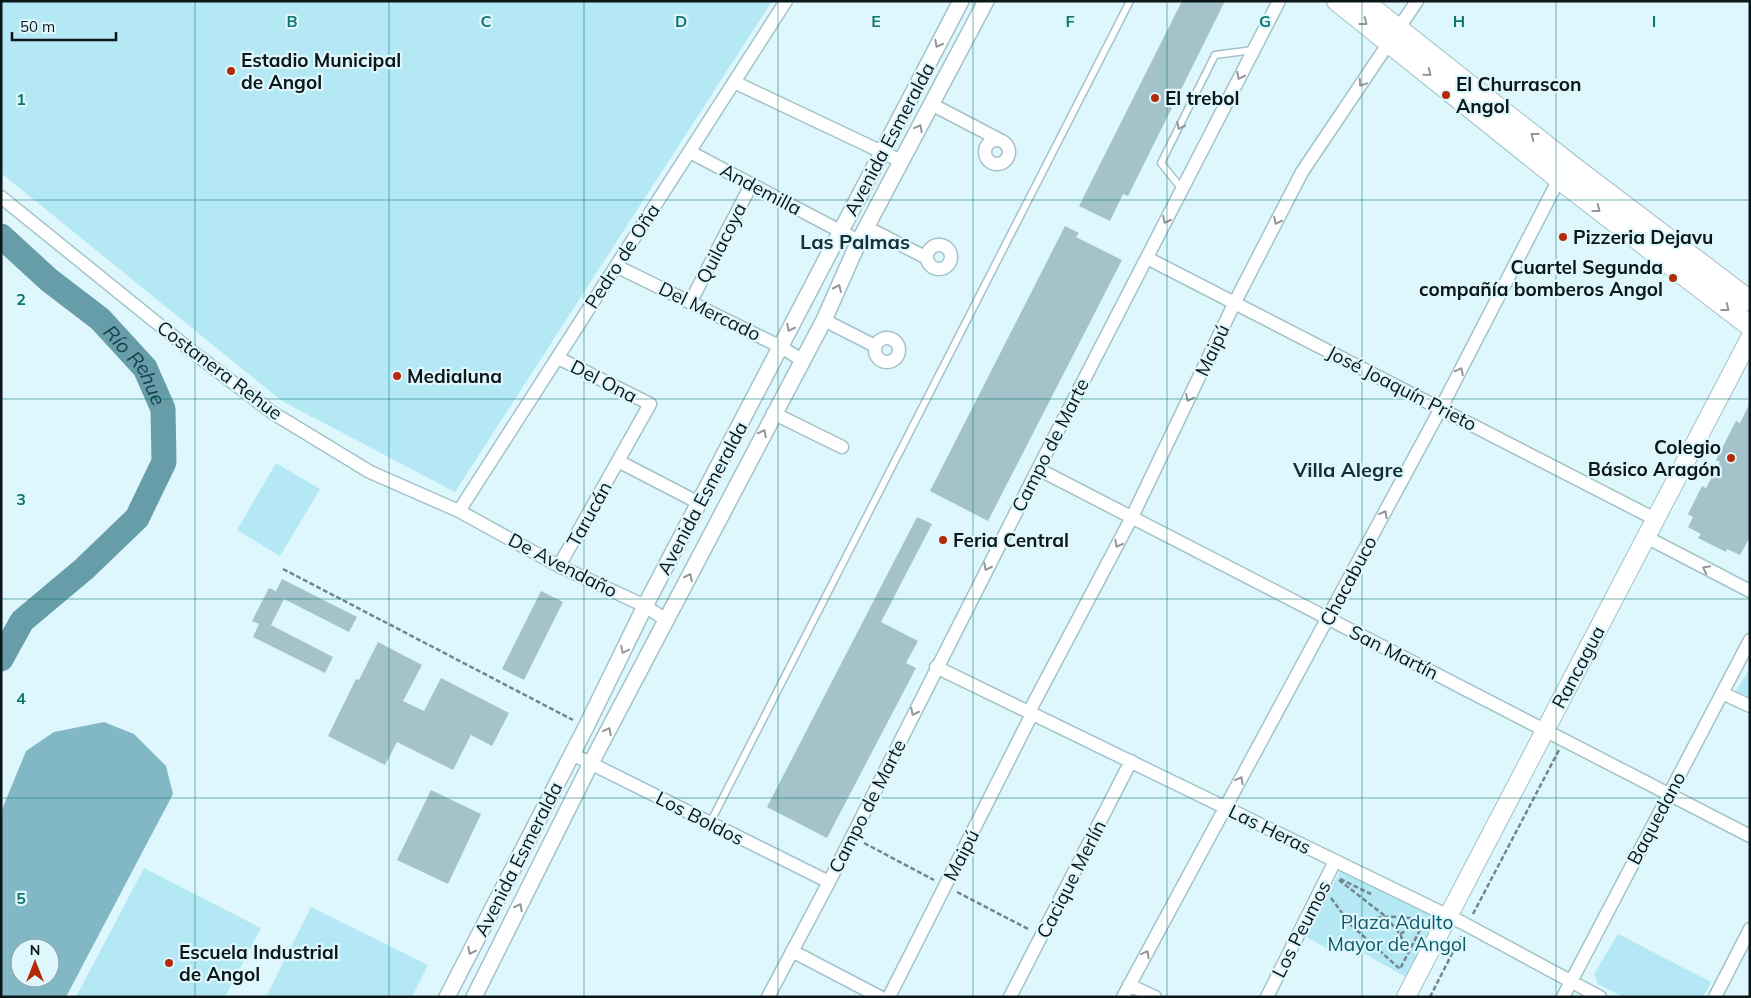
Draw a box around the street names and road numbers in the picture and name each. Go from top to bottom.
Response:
street label: Avenida Esmeralda [838,58,940,220]
street label: Andemilla [716,158,806,220]
street label: Pedro de Oña [579,199,665,313]
street label: Quilacoya [690,199,752,287]
street label: Del Mercado [655,276,765,346]
street label: Costanera Rehue [153,315,287,425]
street label: Maipú [1190,320,1234,380]
street label: José Joaquín Prieto [1323,340,1481,436]
street label: Del Ona [567,354,641,408]
street label: Campo de Marte [1006,374,1094,516]
street label: Avenida Esmeralda [651,417,753,579]
street label: Tarucán [561,477,617,551]
street label: De Avendaño [504,527,622,603]
street label: Chacabuco [1314,532,1382,630]
street label: San Martín [1345,619,1443,685]
street label: Rancagua [1546,622,1610,712]
street label: Campo de Marte [823,735,911,877]
street label: Baquedano [1622,767,1690,869]
street label: Avenida Esmeralda [469,778,567,940]
street label: Los Boldos [652,786,748,850]
street label: Las Heras [1225,799,1315,859]
street label: Cacique Merlín [1031,816,1111,942]
street label: Maipú [938,825,984,885]
street label: Los Peumos [1266,876,1336,982]

